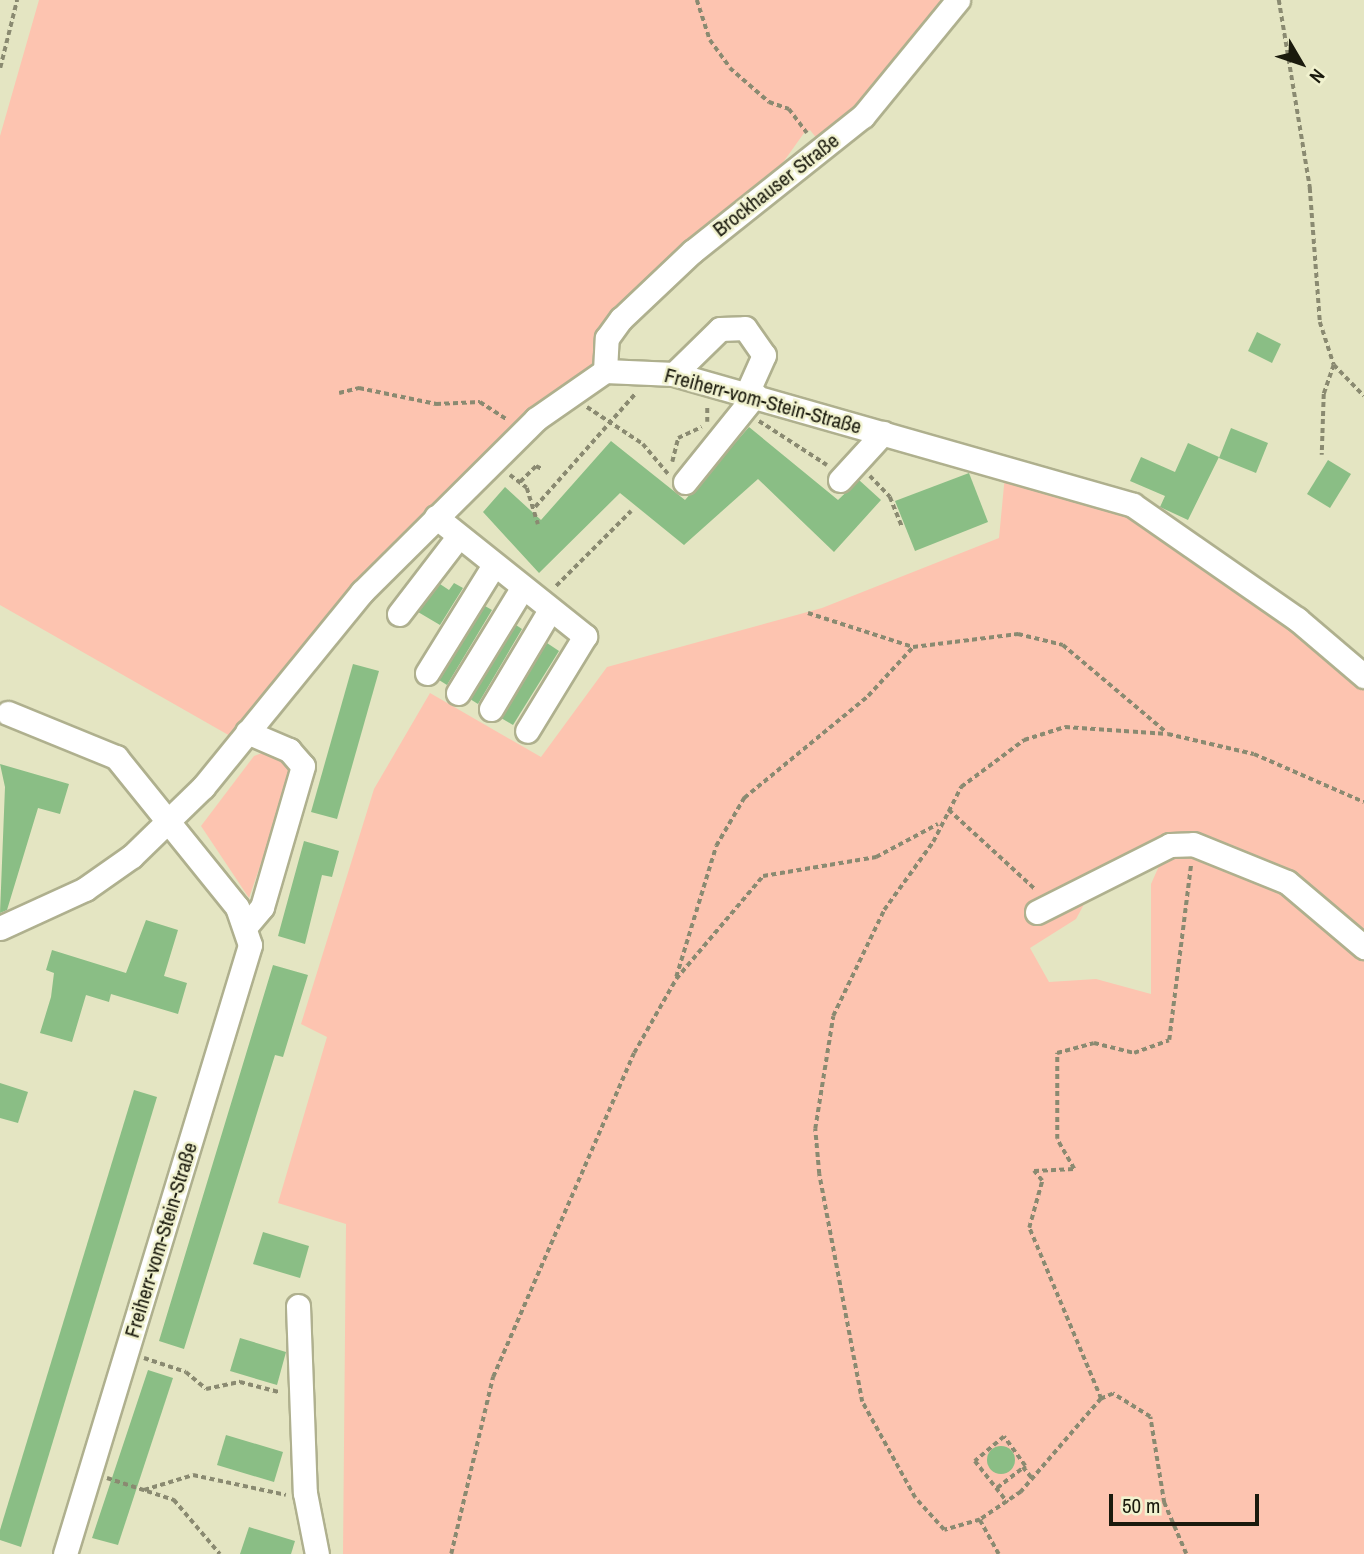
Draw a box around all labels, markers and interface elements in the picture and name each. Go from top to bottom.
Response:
north arrow [1266,28,1336,98]
text: N [1304,64,1331,89]
street label: Brockhauser Straße [708,128,844,242]
street label: Freiherr-vom-Stein-Straße [662,363,864,439]
street label: Freiherr-vom-Stein-Straße [119,1139,203,1341]
scale bar [1112,1480,1262,1524]
text: 50 m [1122,1491,1160,1520]

